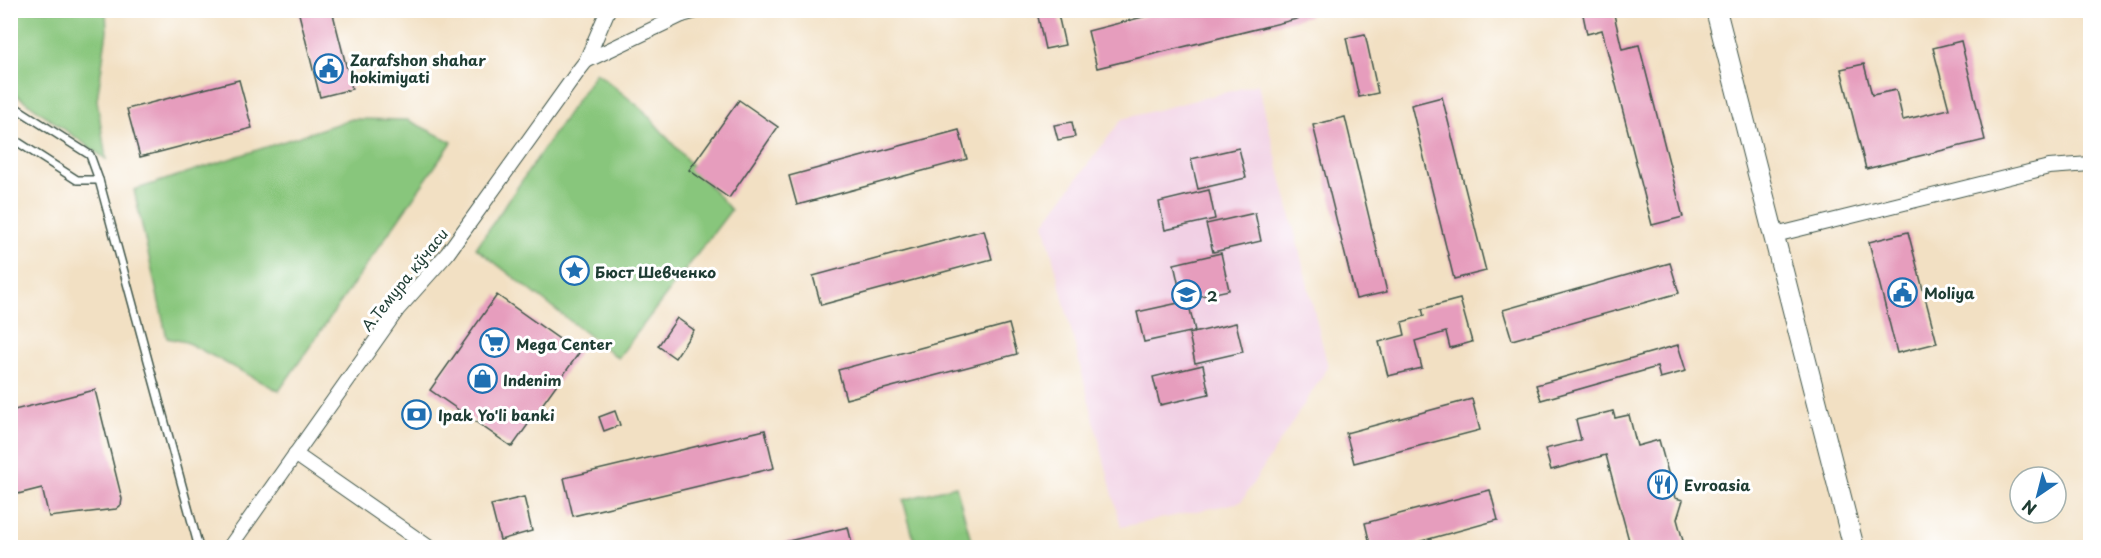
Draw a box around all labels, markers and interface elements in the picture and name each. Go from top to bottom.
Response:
place label: Zarafshon shahar hokimiyati [350,48,486,88]
public building icon: Zarafshon shahar hokimiyati [313,52,345,84]
street label: А.Темура кўчаси [355,222,453,336]
place icon: Бюст Шевченко [558,255,590,287]
place label: Бюст Шевченко [595,260,716,283]
public building icon: Moliya [1887,276,1919,308]
school or university icon: 2 [1170,279,1202,311]
place label: Moliya [1924,281,1975,304]
place label: 2 [1207,284,1218,307]
supermarket icon: Mega Center [479,327,511,359]
place label: Mega Center [516,332,613,355]
shop icon: Indenim [466,363,498,395]
place label: Indenim [503,368,562,391]
bank icon: Ipak Yo'li banki [401,398,433,430]
place label: Ipak Yo'li banki [438,403,555,426]
north arrow [2008,465,2068,525]
restaurant icon: Evroasia [1647,468,1679,500]
place label: Evroasia [1684,473,1751,496]
text: N [2017,495,2041,522]

